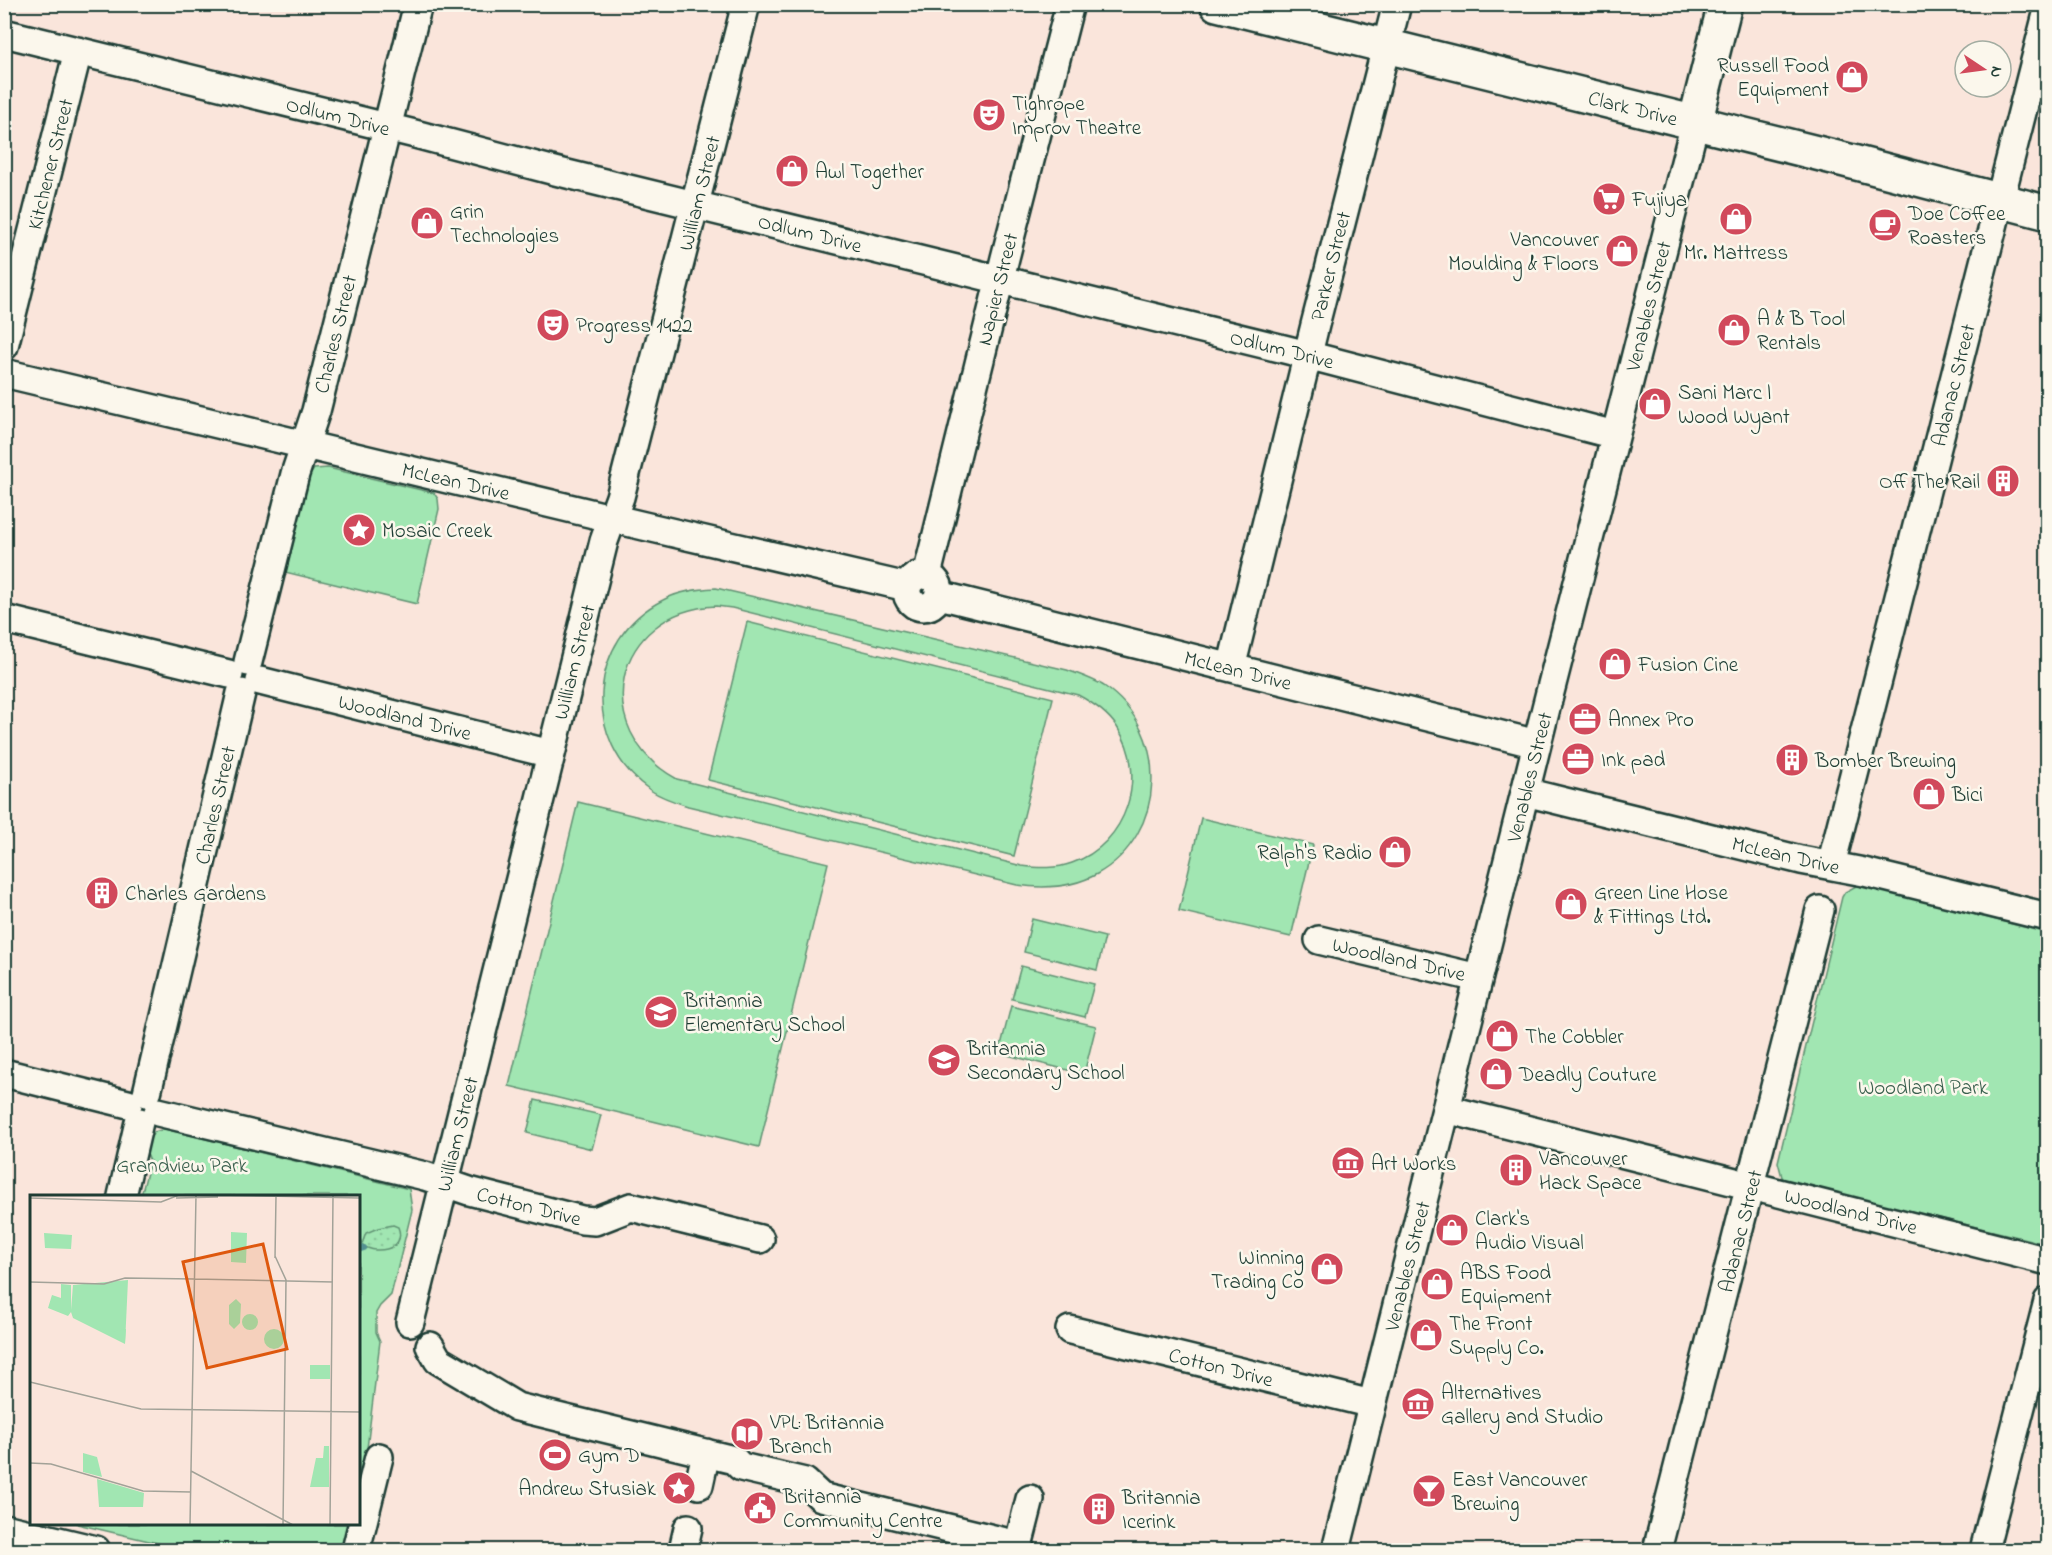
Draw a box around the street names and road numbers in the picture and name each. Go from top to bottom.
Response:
street label: Clark Drive [1585,84,1681,136]
street label: Odlum Drive [282,91,393,146]
street label: Kitchener Street [21,96,83,233]
street label: William Street [672,133,730,254]
street label: Odlum Drive [754,208,865,263]
street label: Parker Street [1304,208,1360,324]
street label: Napier Street [970,230,1027,349]
street label: Venables Street [1619,238,1681,376]
street label: Charles Street [308,272,366,397]
street label: Adanac Street [1925,321,1985,450]
street label: Odlum Drive [1226,324,1337,379]
street label: McLean Drive [399,456,513,510]
street label: William Street [547,602,605,723]
street label: McLean Drive [1180,644,1295,700]
street label: Woodland Drive [335,688,475,750]
street label: Venables Street [1500,709,1562,847]
street label: Charles Street [189,743,245,868]
street label: McLean Drive [1729,830,1843,884]
street label: Woodland Drive [1329,931,1469,991]
street label: William Street [430,1074,488,1195]
street label: Adanac Street [1712,1167,1772,1296]
street label: Cotton Drive [473,1180,585,1236]
street label: Woodland Drive [1781,1182,1921,1244]
street label: Venables Street [1378,1198,1440,1336]
street label: Cotton Drive [1165,1341,1277,1397]

